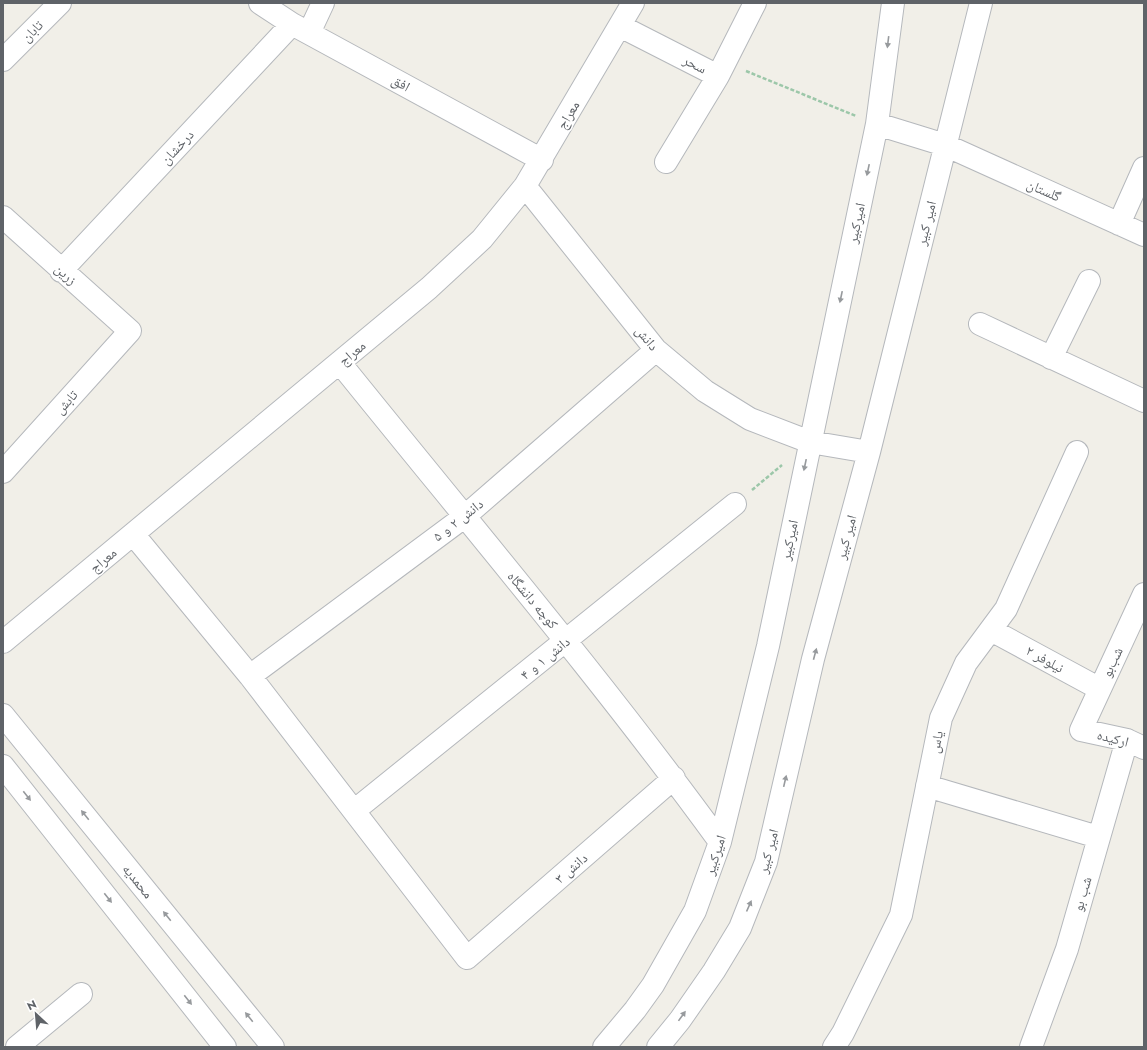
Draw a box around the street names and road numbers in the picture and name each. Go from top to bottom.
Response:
street label: تابان [16,15,48,47]
street label: سحر [679,49,710,78]
street label: افق [388,70,414,96]
street label: معراج [552,97,584,133]
street label: درخشان [156,125,198,169]
street label: گلستان [1024,174,1064,206]
street label: امیر کبیر [911,199,941,248]
street label: امیرکبیر [842,201,870,246]
street label: زرین [50,259,82,289]
street label: دانش [631,321,664,355]
street label: معراج [334,336,370,370]
street label: تابش [50,385,82,419]
street label: دانش ۲ و ۵ [429,494,488,546]
street label: امیر کبیر [830,513,862,562]
street label: امیرکبیر [775,518,803,563]
street label: معراج [85,543,121,577]
street label: کوچه دانشگاه [503,567,563,633]
street label: دانش ۱ و ۴ [516,632,574,684]
street label: نیلوفر ۲ [1022,640,1068,678]
street label: شب‌بو [1096,644,1128,680]
street label: ارکیده [1095,724,1131,752]
street label: یاس [924,729,948,755]
street label: امیر کبیر [752,827,784,876]
street label: امیرکبیر [699,832,731,879]
street label: دانش ۳ [550,848,592,888]
street label: محمدیه [118,859,158,903]
street label: شب بو [1068,874,1096,914]

